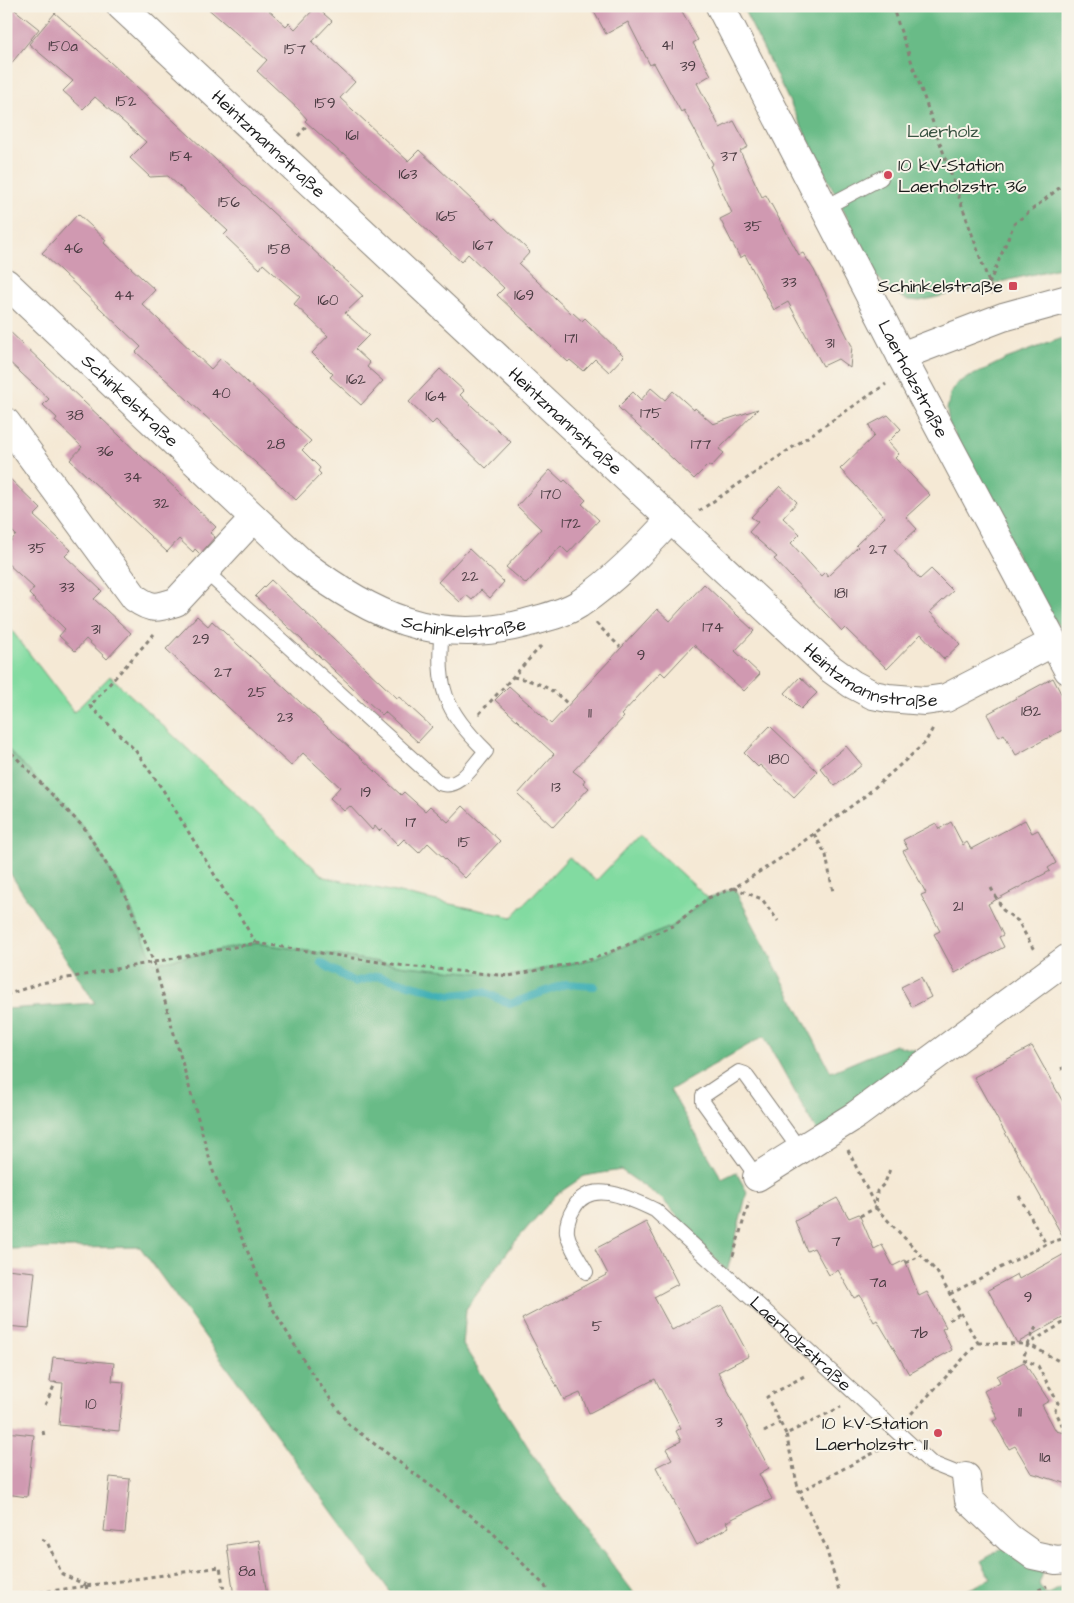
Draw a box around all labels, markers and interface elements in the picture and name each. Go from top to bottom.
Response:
house number: 41 [661,35,673,56]
house number: 150a [48,36,78,57]
house number: 157 [284,39,306,60]
house number: 39 [680,56,696,77]
street label: Heintzmannstraße [206,84,331,204]
house number: 152 [115,91,137,112]
house number: 159 [314,93,336,114]
park label: Laerholz [907,119,979,144]
house number: 161 [345,125,359,146]
house number: 154 [170,146,192,167]
house number: 37 [721,146,737,167]
place label: 10 kV-Station Laerholzstr. 36 [898,153,1027,199]
house number: 163 [399,164,418,185]
marker: 10 kV-Station Laerholzstr. 36 [882,169,894,181]
house number: 156 [218,192,241,213]
house number: 165 [436,206,458,227]
house number: 35 [744,216,762,237]
house number: 167 [473,235,493,256]
house number: 46 [63,238,83,259]
house number: 158 [268,239,290,260]
house number: 33 [781,272,797,293]
place label: Schinkelstraße [878,274,1003,299]
marker: Schinkelstraße [1007,280,1019,292]
house number: 44 [114,285,134,306]
house number: 169 [514,285,534,306]
house number: 160 [318,290,339,311]
street label: Laerholzstraße [872,316,955,442]
house number: 171 [564,328,578,349]
house number: 31 [825,333,835,354]
street label: Schinkelstraße [76,348,185,453]
street label: Heintzmannstraße [503,361,628,481]
house number: 162 [346,369,366,390]
house number: 40 [211,383,231,404]
house number: 164 [425,386,447,407]
house number: 175 [640,403,662,424]
house number: 38 [66,405,84,426]
house number: 28 [267,434,285,455]
house number: 177 [691,434,711,455]
house number: 36 [96,441,114,462]
house number: 34 [124,467,142,488]
house number: 170 [541,484,562,505]
house number: 32 [153,493,170,514]
house number: 172 [561,513,581,534]
house number: 35 [28,538,46,559]
house number: 27 [869,539,887,560]
house number: 22 [461,566,479,587]
house number: 33 [59,577,75,598]
house number: 181 [834,583,848,604]
street label: Schinkelstraße [399,608,529,644]
house number: 174 [702,617,724,638]
house number: 31 [91,619,101,640]
house number: 29 [192,629,210,650]
street label: Heintzmannstraße [798,637,939,714]
house number: 9 [637,645,645,666]
house number: 27 [214,662,232,683]
house number: 25 [247,682,267,703]
house number: 182 [1021,701,1042,722]
house number: 11 [588,703,592,724]
house number: 23 [277,707,293,728]
house number: 180 [768,749,790,770]
house number: 13 [551,777,561,798]
house number: 19 [361,782,371,803]
house number: 17 [405,812,417,833]
house number: 15 [458,832,471,853]
house number: 21 [953,896,963,917]
house number: 7 [831,1231,841,1252]
house number: 7a [870,1272,887,1293]
house number: 9 [1024,1287,1032,1308]
street label: Laerholzstraße [744,1290,857,1397]
house number: 5 [592,1316,603,1337]
house number: 7b [910,1323,928,1344]
house number: 10 [85,1394,97,1415]
house number: 11 [1018,1402,1022,1423]
place label: 10 kV-Station Laerholzstr. 11 [815,1411,928,1457]
house number: 3 [715,1412,723,1433]
marker: 10 kV-Station Laerholzstr. 11 [932,1427,944,1439]
house number: 11a [1039,1447,1051,1468]
house number: 8a [238,1561,256,1582]

